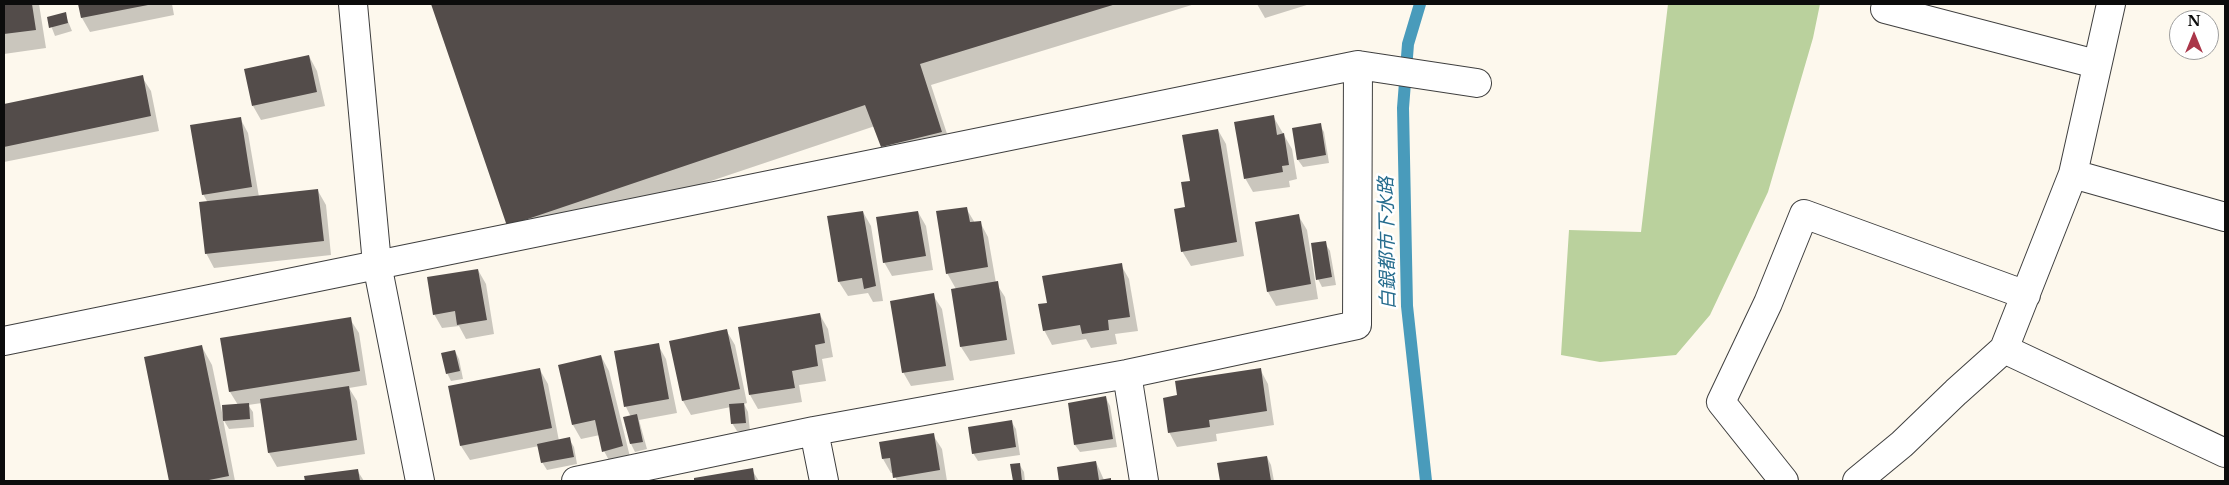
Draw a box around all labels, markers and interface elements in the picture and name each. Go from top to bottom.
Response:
north arrow [2169,10,2219,60]
text: N [2187,12,2201,30]
water label: 白銀都市下水路 [1375,176,1401,310]

